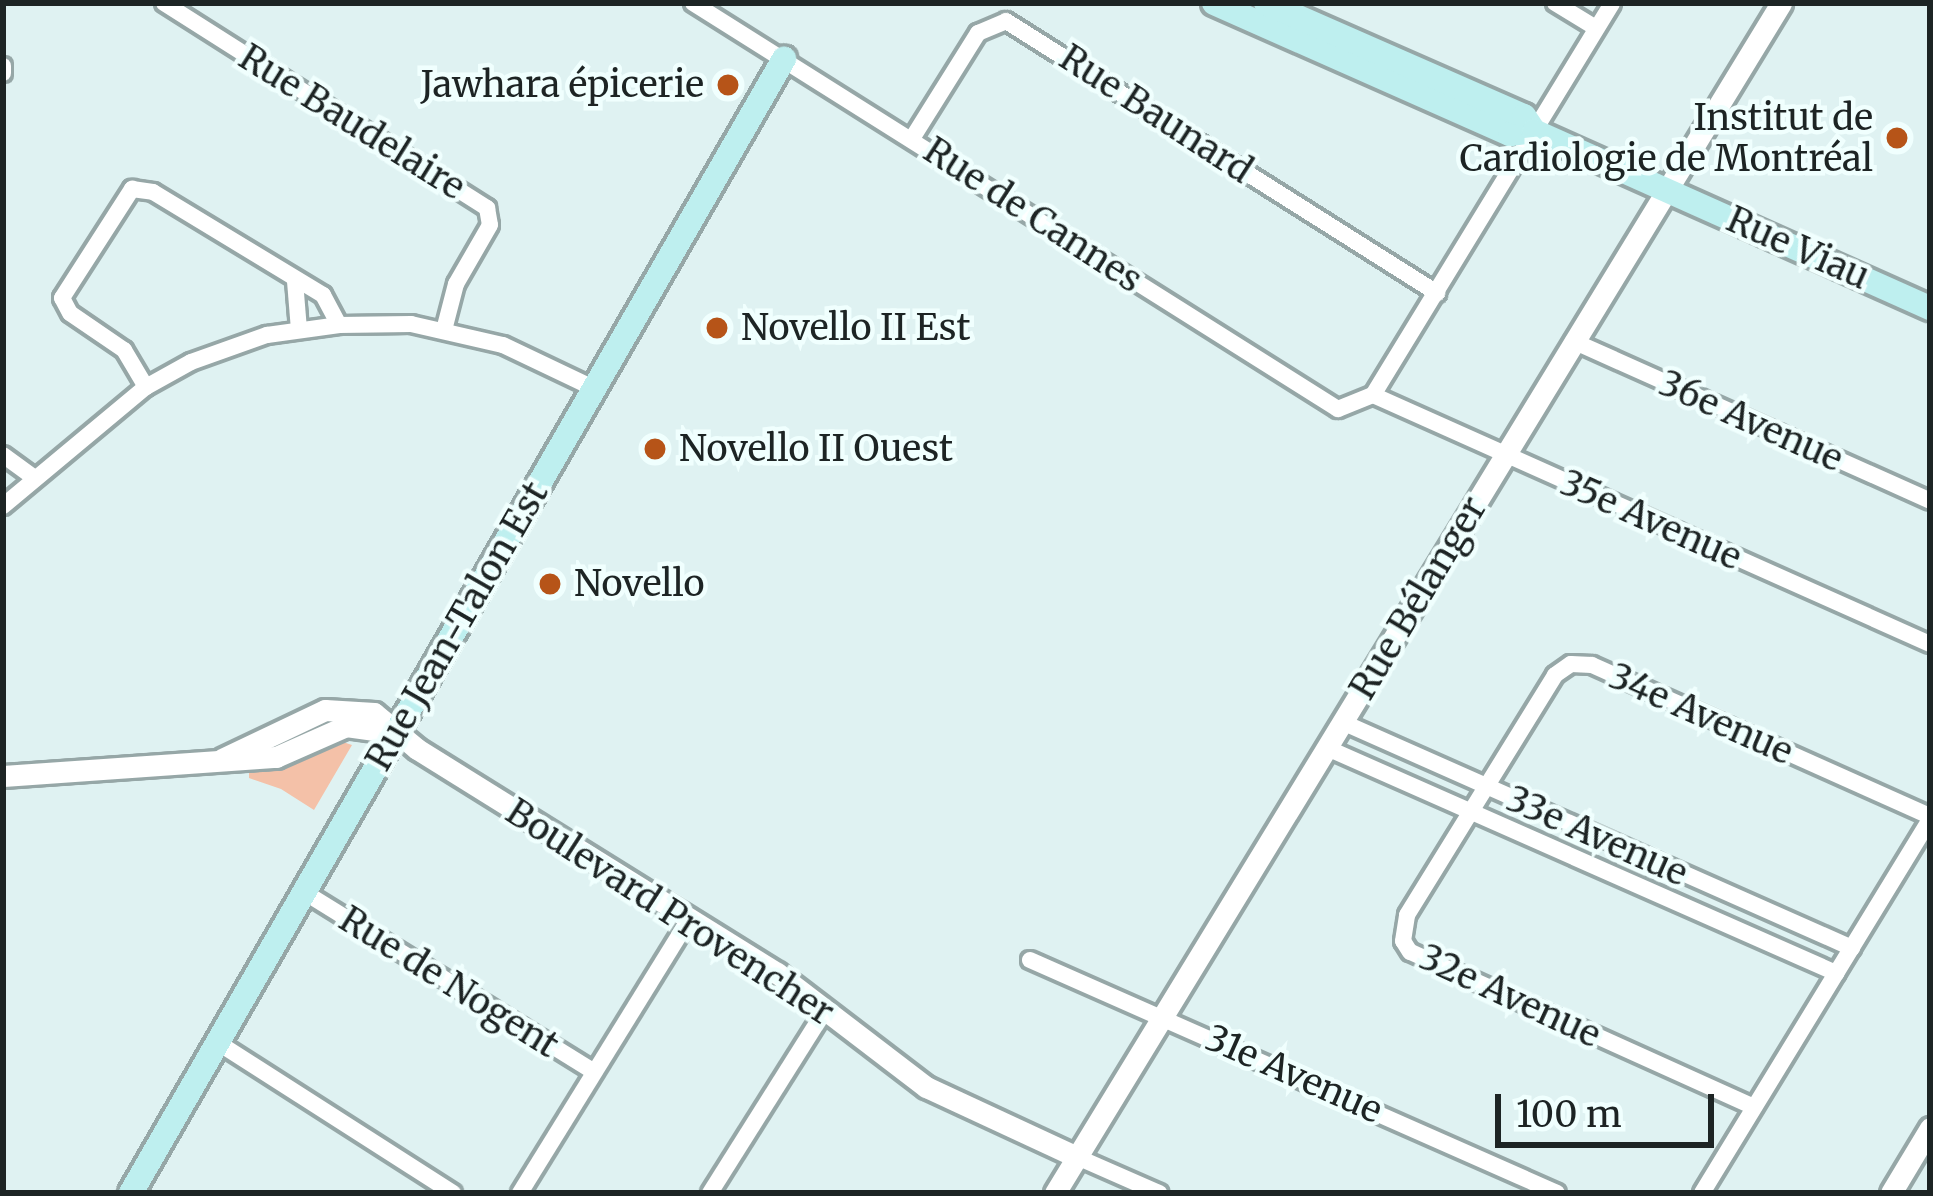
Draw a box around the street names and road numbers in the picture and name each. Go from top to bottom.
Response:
street label: Rue Baudelaire [231,35,473,209]
street label: Rue Baunard [1052,36,1260,192]
street label: Rue de Cannes [916,128,1150,302]
street label: Rue Viau [1720,198,1876,298]
street label: 36e Avenue [1653,361,1849,481]
street label: 35e Avenue [1554,461,1748,579]
street label: Rue Jean-Talon Est [357,474,557,778]
street label: Rue Bélanger [1341,489,1495,707]
street label: 34e Avenue [1603,654,1799,774]
street label: 33e Avenue [1500,777,1694,895]
street label: Boulevard Provencher [498,790,842,1034]
street label: Rue de Nogent [332,897,566,1067]
street label: 32e Avenue [1413,935,1607,1057]
street label: 31e Avenue [1199,1016,1389,1132]

